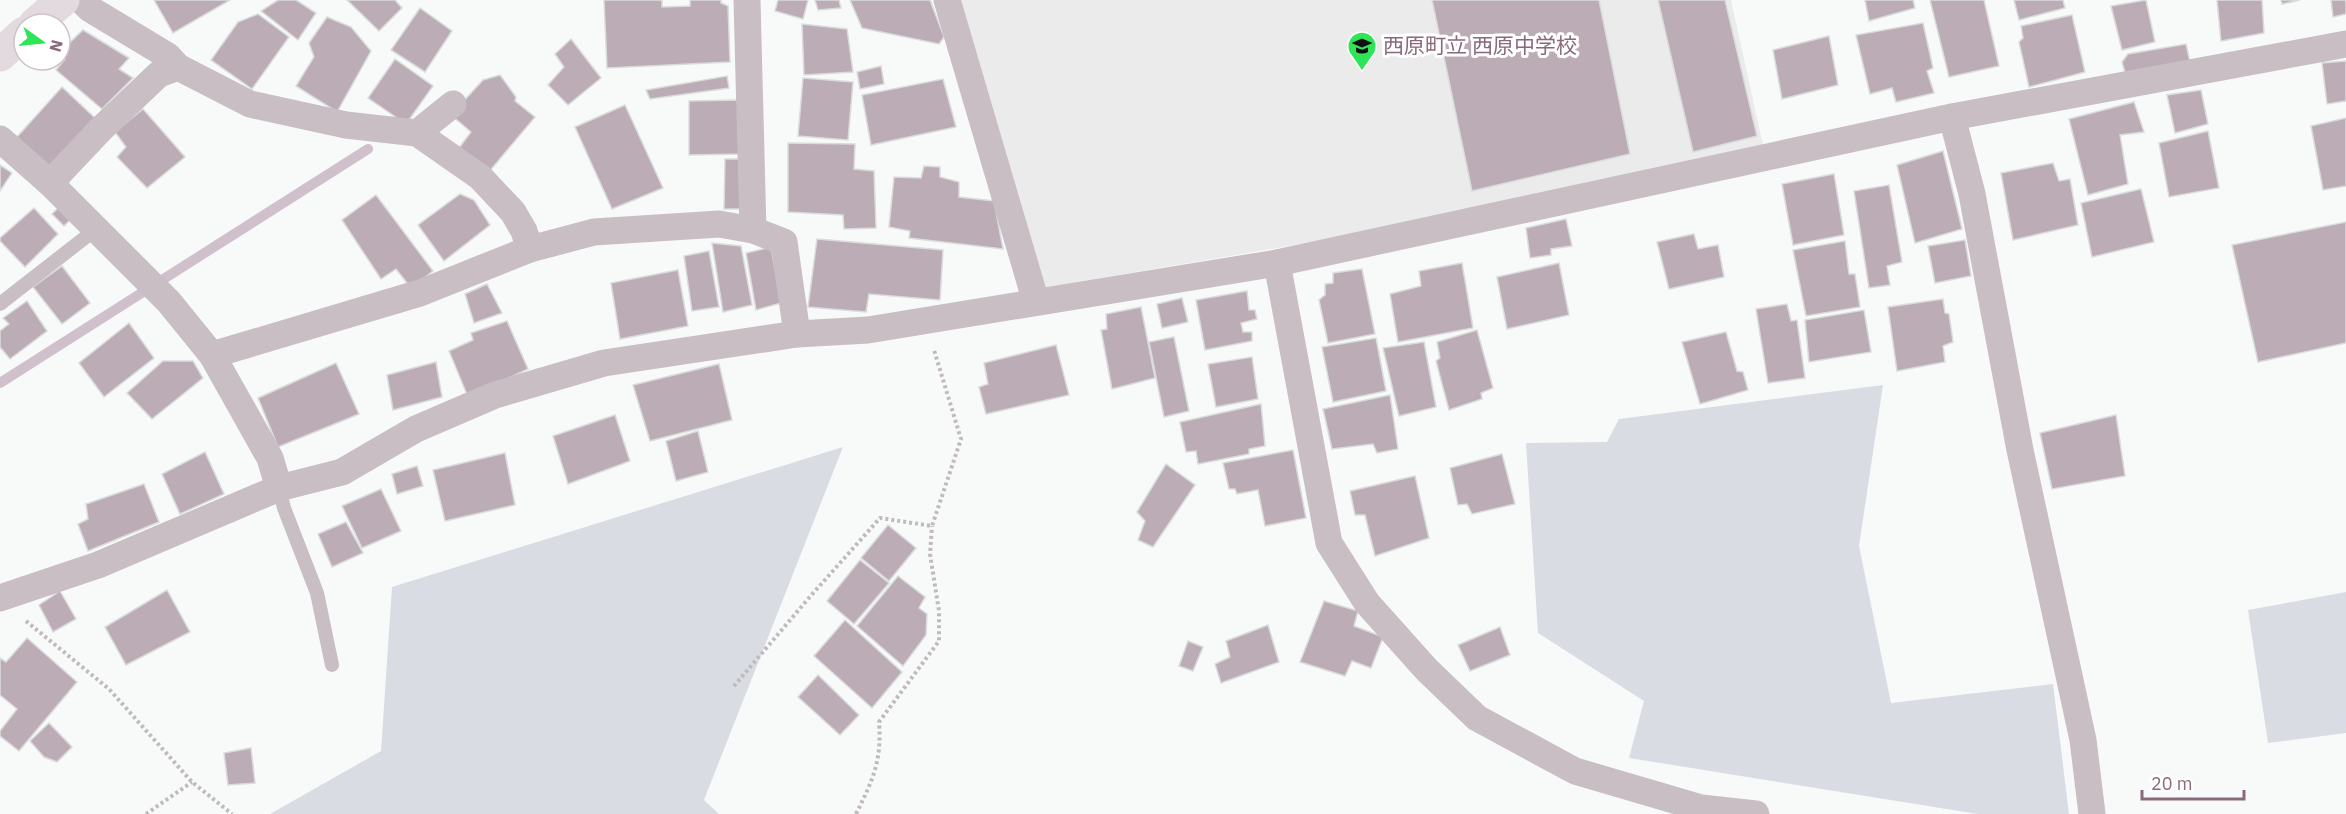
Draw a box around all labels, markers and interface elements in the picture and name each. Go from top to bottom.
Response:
north arrow [12,12,72,72]
school or university icon: 西原町立 西原中学校 [1346,30,1378,72]
place label: 西原町立 西原中学校 [1383,31,1577,59]
text: N [45,38,68,54]
scale bar [2142,763,2244,801]
text: 20 m [2151,772,2193,795]

